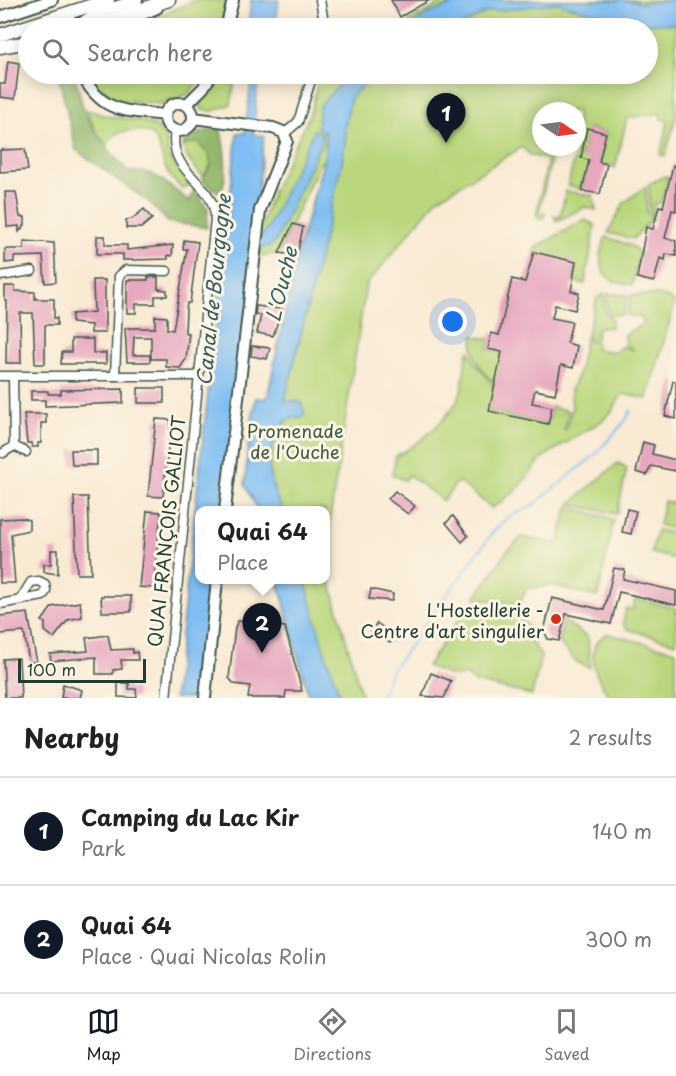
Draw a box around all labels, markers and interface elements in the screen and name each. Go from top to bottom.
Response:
search box [18,18,658,84]
icon: search [39,35,72,68]
text: Search here [87,35,213,68]
pin: 1 [426,94,466,143]
north arrow [532,102,586,156]
water label: Canal de Bourgogne [188,192,238,387]
water label: L'Ouche [257,242,305,324]
your location [438,307,467,336]
street label: QUAI FRANÇOIS GALLIOT [140,413,192,648]
park label: Promenade de l'Ouche [247,417,343,465]
popup [195,506,330,584]
text: Quai 64 [217,514,308,547]
text: Place [217,547,268,577]
place label: L'Hostellerie - Centre d'art singulier [360,596,545,644]
pin: 2 [242,604,282,653]
marker: L'Hostellerie - Centre d'art singulier [549,612,563,626]
scale bar [18,656,146,684]
text: 100 m [27,657,76,681]
text: Nearby [24,718,119,757]
text: 2 results [569,722,652,752]
text: Camping du Lac Kir [81,800,299,833]
text: 1 [39,816,48,846]
text: 140 m [592,816,652,846]
text: Park [81,833,126,863]
text: Quai 64 [81,908,172,941]
text: 2 [36,924,51,954]
text: 300 m [585,924,652,954]
text: Place · Quai Nicolas Rolin [81,941,326,971]
tab: Map [86,1005,121,1065]
tab: Directions [293,1005,371,1065]
tab: Saved [544,1005,590,1065]

